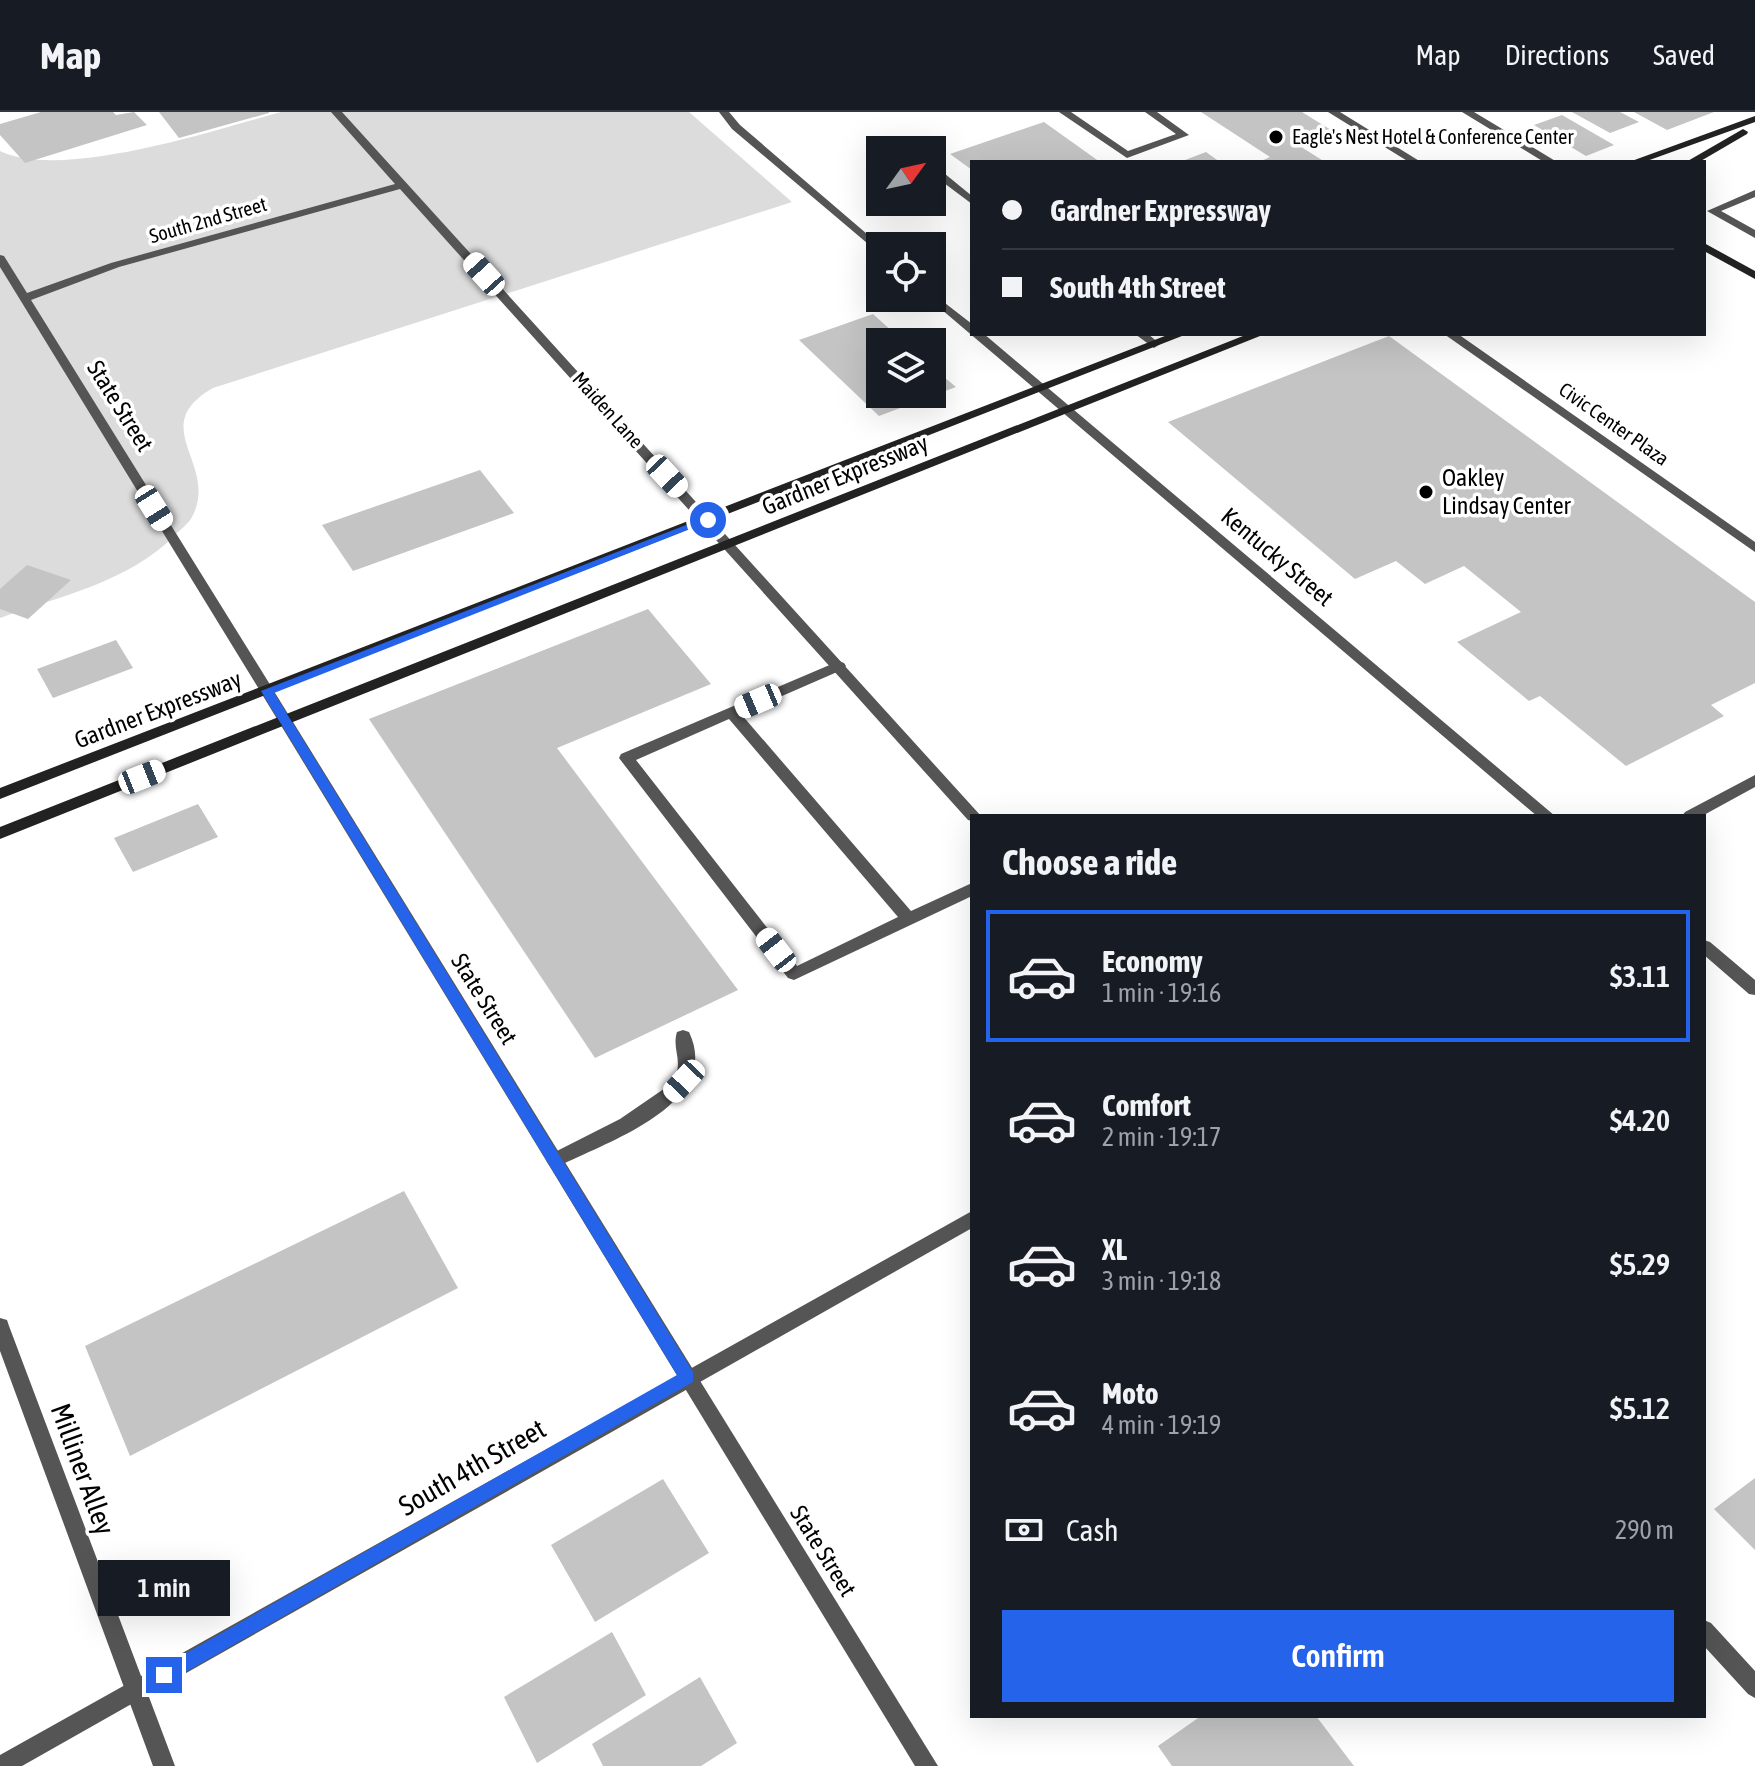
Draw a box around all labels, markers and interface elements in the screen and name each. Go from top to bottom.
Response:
text: Map [40,34,101,77]
text: Map [1416,39,1461,71]
text: Directions [1505,39,1609,71]
text: Saved [1653,39,1715,71]
place label: Eagle's Nest Hotel & Conference Center [1292,125,1574,148]
marker: Eagle's Nest Hotel & Conference Center [1267,128,1285,146]
north arrow [866,136,946,216]
map controls [866,136,946,408]
street label: South 2nd Street [147,192,269,247]
text: Gardner Expressway [1050,193,1271,227]
button: locate [866,232,946,312]
car [459,248,509,300]
text: South 4th Street [1050,270,1226,304]
button: layers [866,328,946,408]
street label: State Street [82,355,159,456]
street label: Maiden Lane [568,367,648,452]
street label: Civic Center Plaza [1555,377,1674,470]
street label: Gardner Expressway [758,429,932,520]
car [642,450,692,502]
place label: Oakley Lindsay Center [1442,464,1572,519]
car [131,481,177,535]
marker: Oakley Lindsay Center [1417,483,1435,501]
route start [690,502,726,538]
street label: Kentucky Street [1216,502,1339,611]
street label: Gardner Expressway [71,665,245,754]
car [731,681,785,721]
car [115,757,169,797]
text: Choose a ride [1002,841,1177,883]
car [752,924,800,976]
icon: car [1006,940,1078,1012]
text: Economy [1102,944,1203,978]
street label: State Street [446,948,523,1049]
text: $3.11 [1610,959,1670,993]
text: 1 min · 19:16 [1102,978,1221,1008]
car [659,1055,709,1107]
icon: car [1006,1084,1078,1156]
text: Comfort [1102,1088,1191,1122]
text: $4.20 [1610,1103,1670,1137]
text: 2 min · 19:17 [1102,1122,1221,1152]
icon: car [1006,1228,1078,1300]
text: XL [1102,1232,1127,1266]
text: $5.29 [1610,1247,1670,1281]
text: 3 min · 19:18 [1102,1266,1221,1296]
icon: car [1006,1372,1078,1444]
text: Moto [1102,1376,1159,1410]
text: $5.12 [1610,1391,1670,1425]
street label: Milliner Alley [45,1399,121,1539]
text: 4 min · 19:19 [1102,1410,1221,1440]
street label: South 4th Street [393,1412,551,1522]
street label: State Street [785,1500,862,1601]
icon: cash [1002,1508,1046,1552]
text: Cash [1066,1513,1119,1547]
text: 290 m [1615,1515,1674,1545]
callout: 1 min [98,1559,230,1615]
text: 1 min [137,1573,191,1603]
button: Confirm [1002,1610,1674,1702]
route end [146,1657,182,1693]

